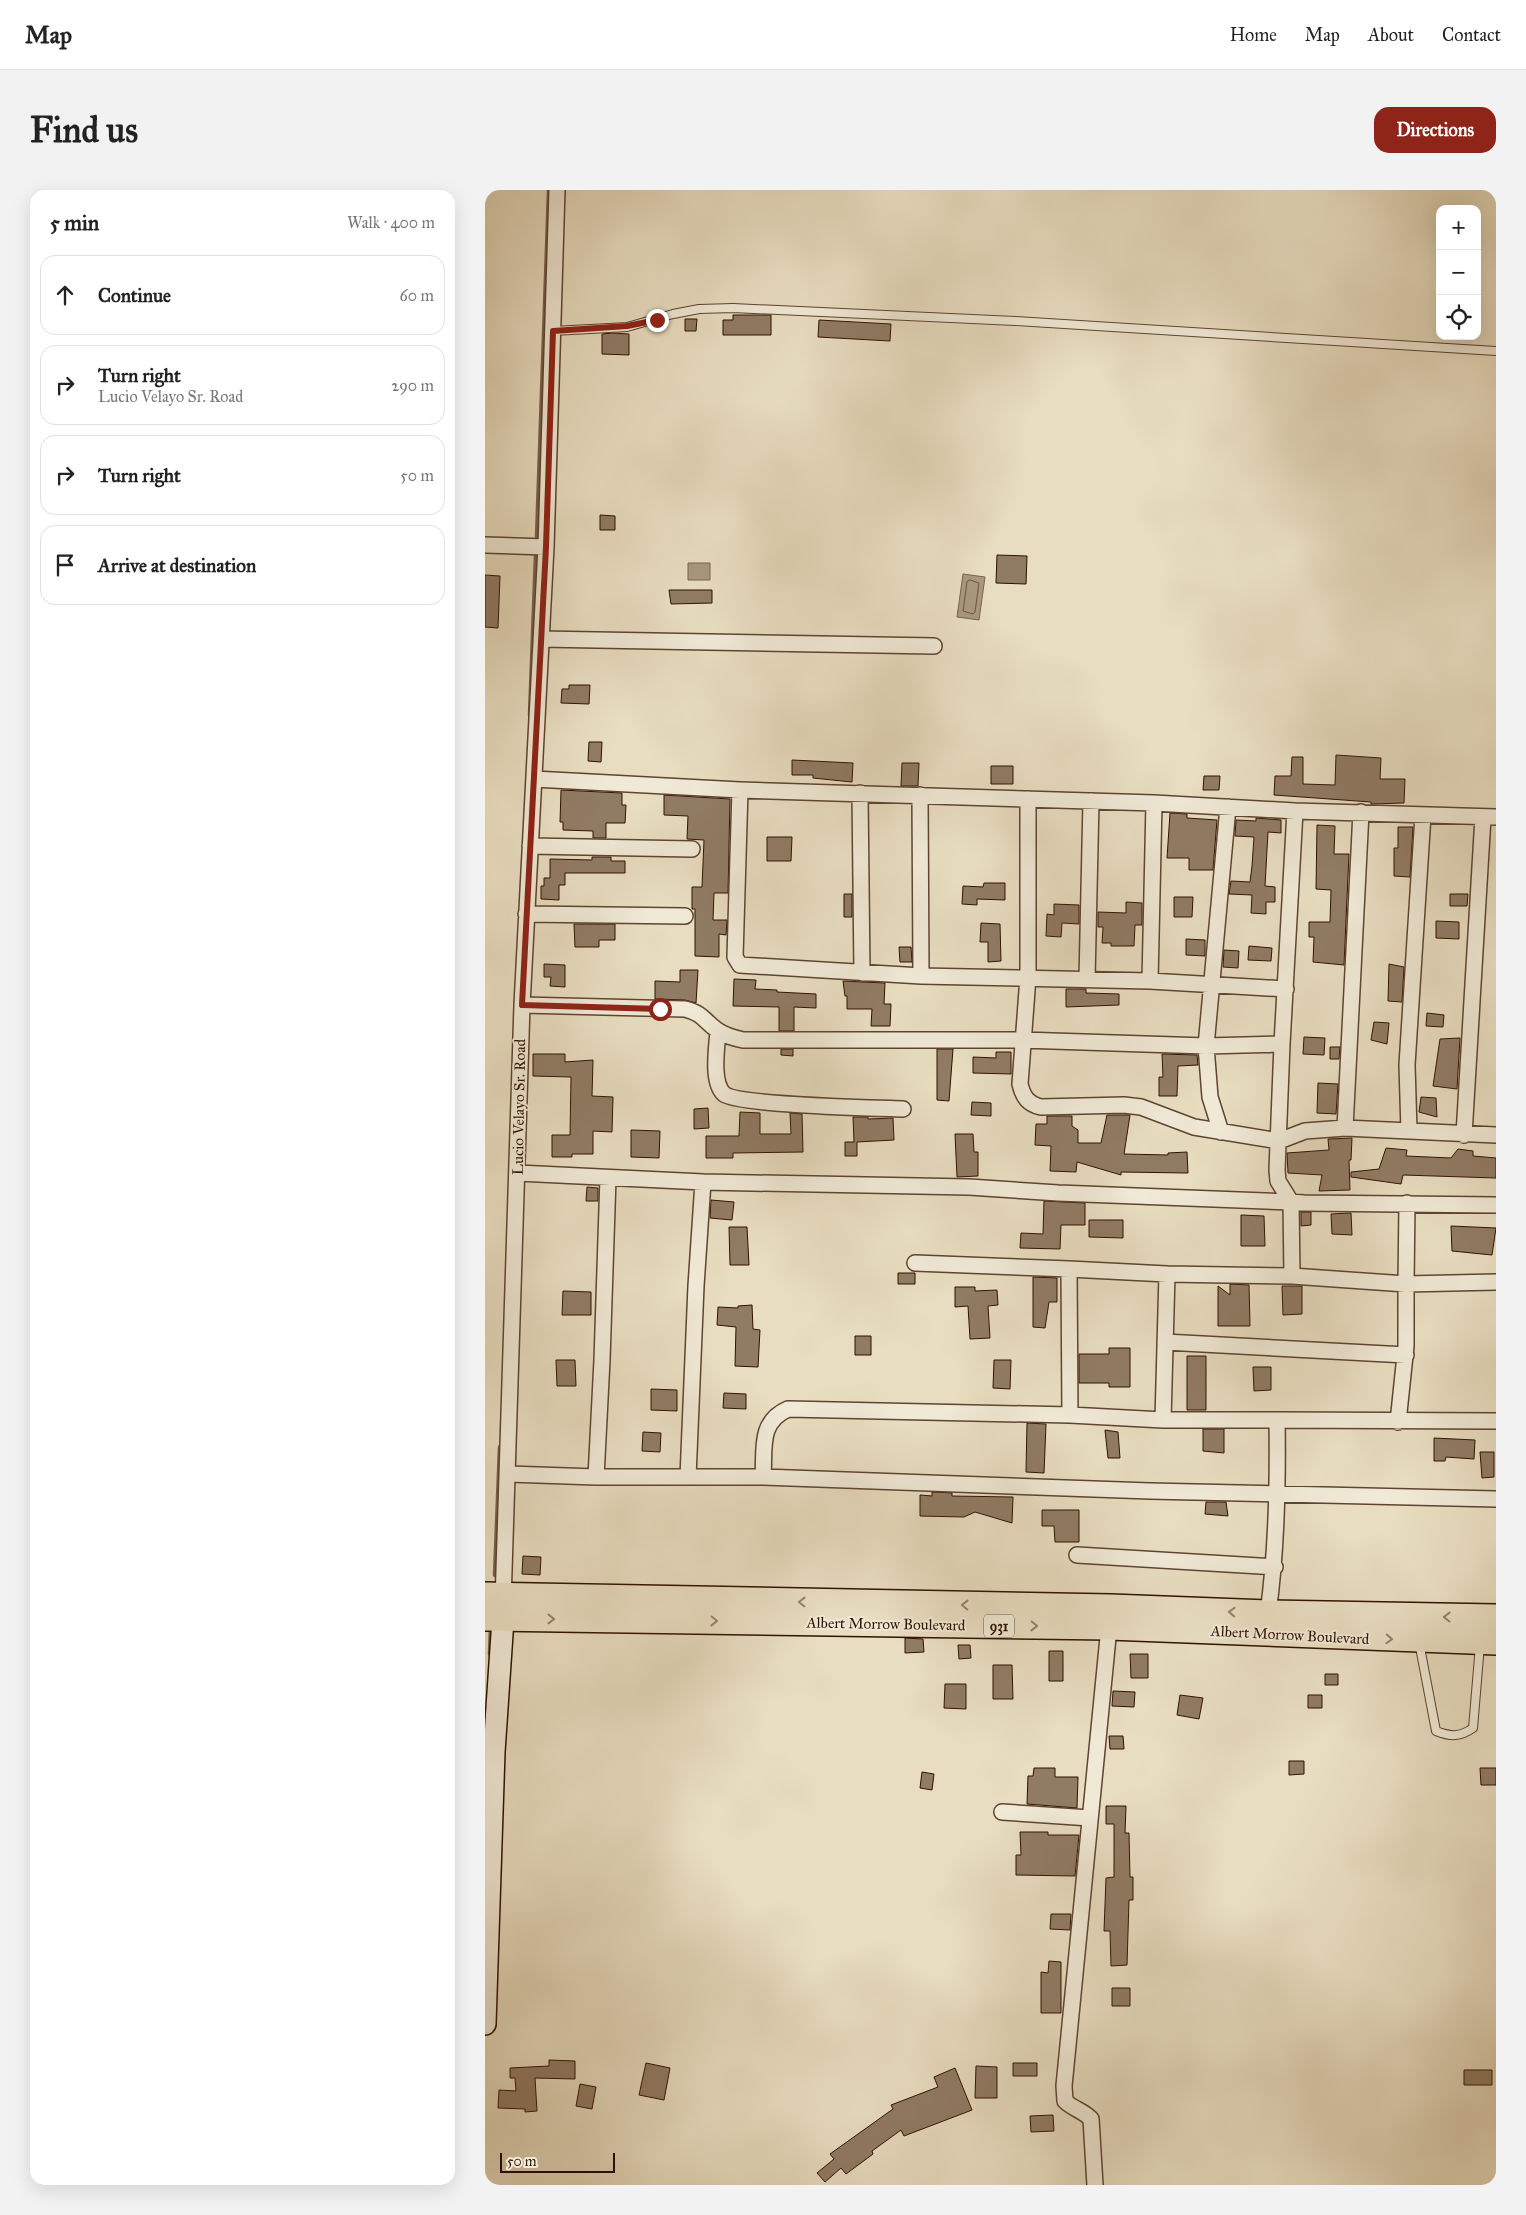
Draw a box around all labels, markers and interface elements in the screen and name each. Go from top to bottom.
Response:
text: Map [25,20,72,50]
text: Home [1230,24,1277,46]
text: Map [1305,24,1340,46]
text: About [1368,24,1414,46]
text: Contact [1442,24,1501,46]
button: Directions [1374,107,1496,153]
text: Find us [30,109,138,152]
map controls [1436,205,1481,340]
button: + [1436,205,1481,250]
text: 5 min [50,210,99,236]
text: Walk · 400 m [347,213,435,232]
button: − [1436,250,1481,295]
icon: ahead [51,281,79,309]
text: Continue [98,284,171,307]
text: 60 m [400,286,434,305]
button: locate [1436,295,1481,340]
route end [646,309,669,332]
text: Turn right [98,364,181,387]
icon: right [51,371,79,399]
text: 290 m [391,376,434,395]
text: Lucio Velayo Sr. Road [98,387,243,406]
icon: right [51,461,79,489]
text: Turn right [98,464,181,487]
text: 50 m [400,466,434,485]
icon: arrive [51,551,79,579]
text: Arrive at destination [98,554,256,577]
route start [649,998,672,1021]
street label: Lucio Velayo Sr. Road [509,1038,529,1175]
one-way arrow [798,1597,806,1607]
one-way arrow [961,1600,968,1610]
one-way arrow [1228,1607,1236,1617]
one-way arrow [1443,1611,1451,1622]
one-way arrow [548,1614,556,1624]
street label: Albert Morrow Boulevard [805,1614,966,1634]
road number: 931 [984,1614,1014,1638]
one-way arrow [710,1616,718,1627]
one-way arrow [1030,1621,1038,1631]
street label: Albert Morrow Boulevard [1209,1622,1370,1648]
one-way arrow [1385,1634,1393,1644]
scale bar [500,2150,615,2173]
text: 50 m [507,2153,536,2170]

